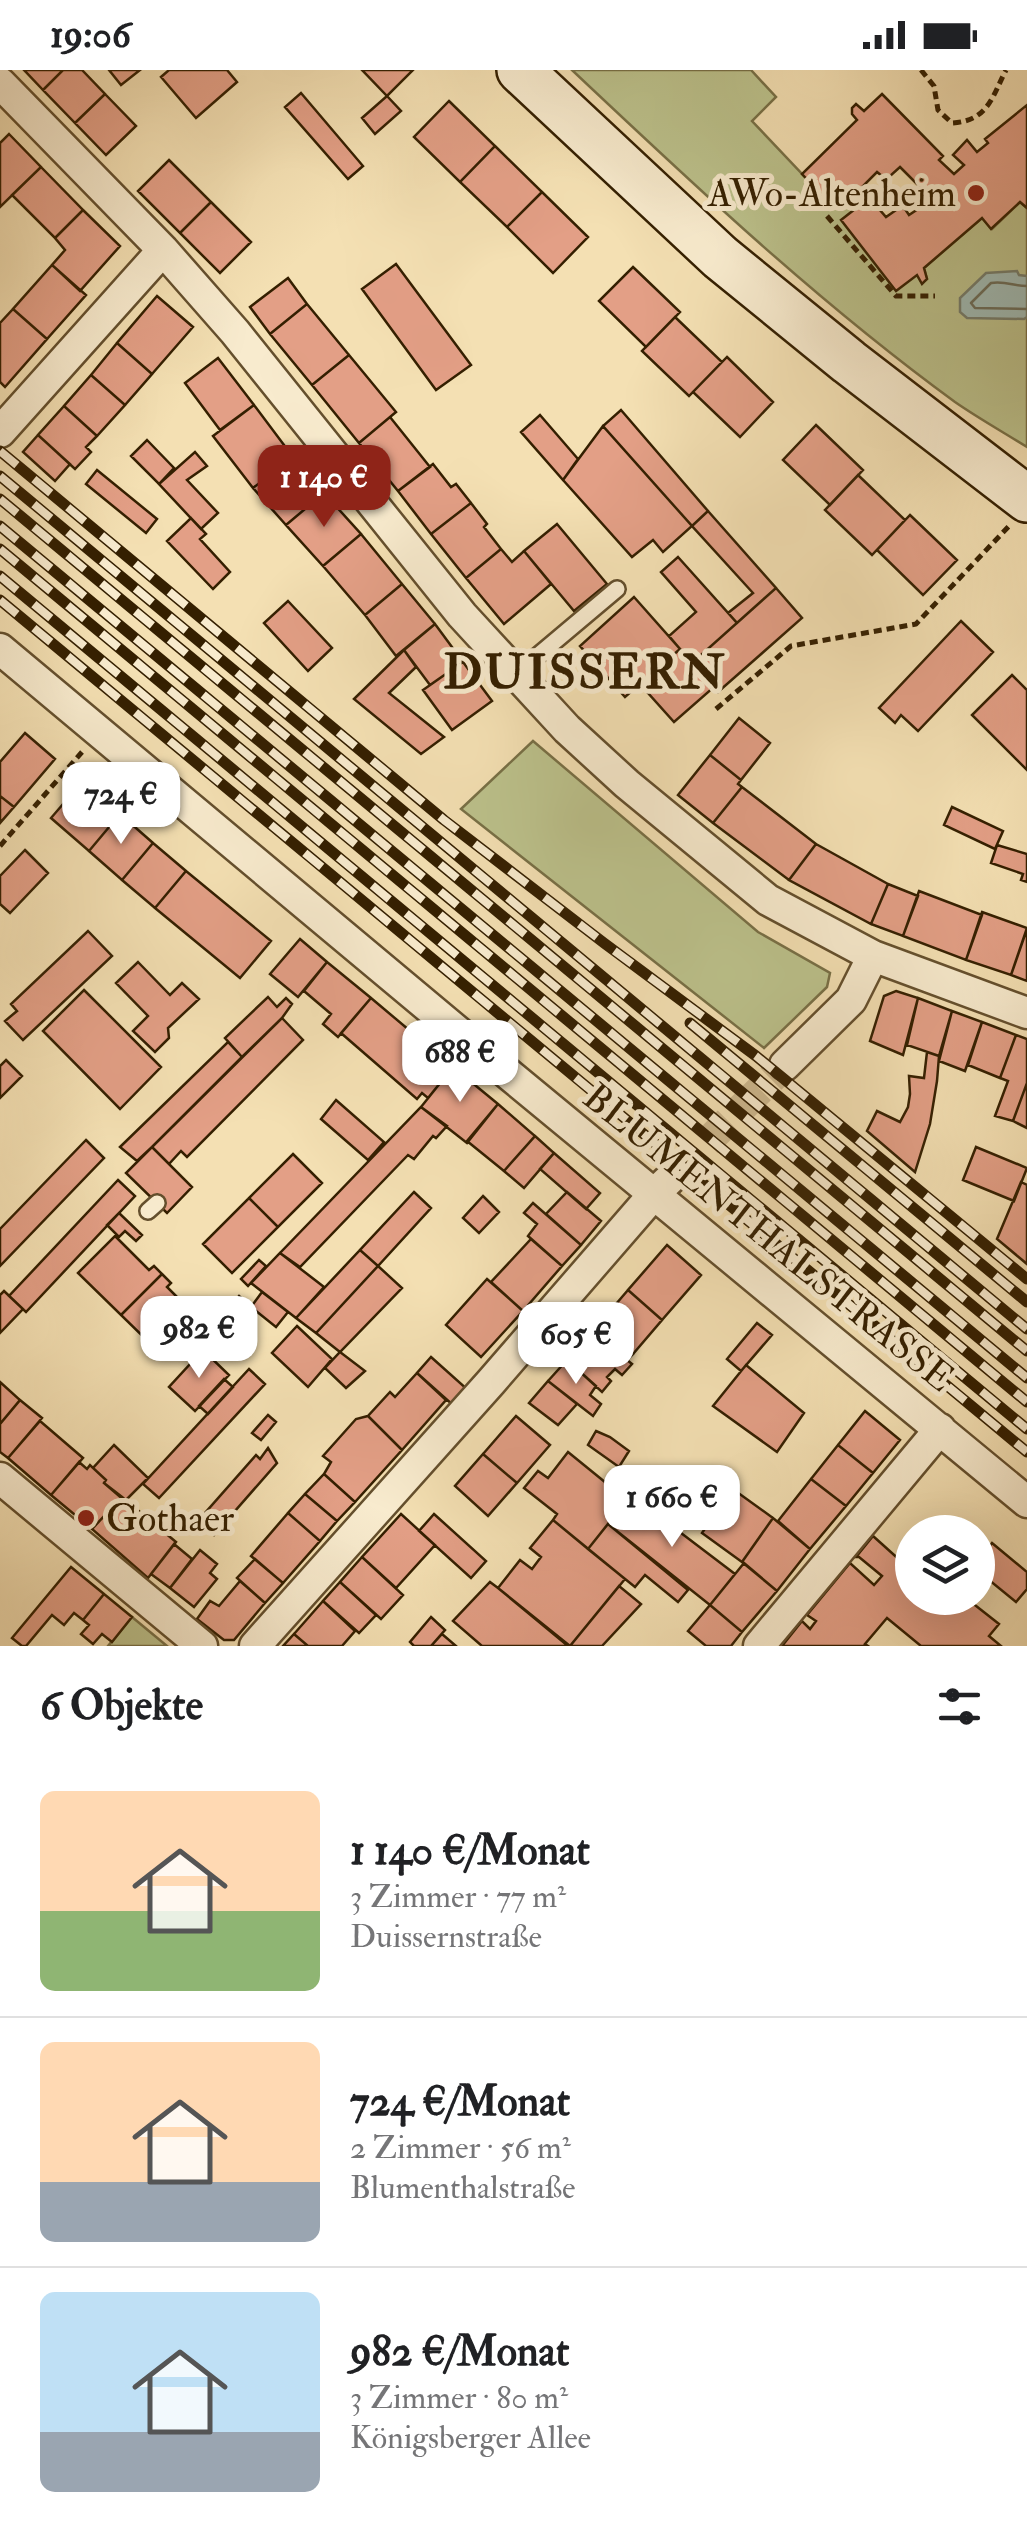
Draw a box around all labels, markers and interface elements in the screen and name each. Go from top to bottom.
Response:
text: 19:06 [50,11,131,59]
place label: AWo-Altenheim [707,170,956,218]
marker: AWo-Altenheim [965,182,987,204]
pin: 1 140 € [232,445,416,530]
text: 1 140 € [280,457,368,497]
district label: DUISSERN [443,643,727,703]
pin: 724 € [51,762,191,847]
text: 724 € [84,774,158,814]
pin: 688 € [390,1020,530,1105]
text: 688 € [424,1032,496,1072]
street label: BLUMENTHALSTRASSE [573,1073,964,1402]
pin: 982 € [129,1296,269,1381]
pin: 605 € [506,1302,646,1387]
text: 982 € [162,1308,236,1348]
text: 605 € [540,1314,612,1354]
pin: 1 660 € [580,1465,764,1550]
text: 1 660 € [626,1477,718,1517]
place label: Gothaer [106,1495,234,1543]
marker: Gothaer [75,1507,97,1529]
map controls [895,1515,995,1615]
button: layers [895,1515,995,1615]
icon: filters [932,1679,987,1734]
text: 6 Objekte [40,1680,203,1732]
text: 1 140 €/Monat [350,1825,590,1877]
icon: home [120,1831,240,1951]
text: 3 Zimmer · 77 m² [350,1877,566,1917]
text: Duissernstraße [350,1917,542,1957]
text: 724 €/Monat [350,2076,570,2128]
icon: home [120,2082,240,2202]
text: 2 Zimmer · 56 m² [350,2128,571,2168]
text: Blumenthalstraße [350,2168,575,2208]
text: 982 €/Monat [350,2326,569,2378]
icon: home [120,2332,240,2452]
text: 3 Zimmer · 80 m² [350,2378,568,2418]
text: Königsberger Allee [350,2418,591,2458]

